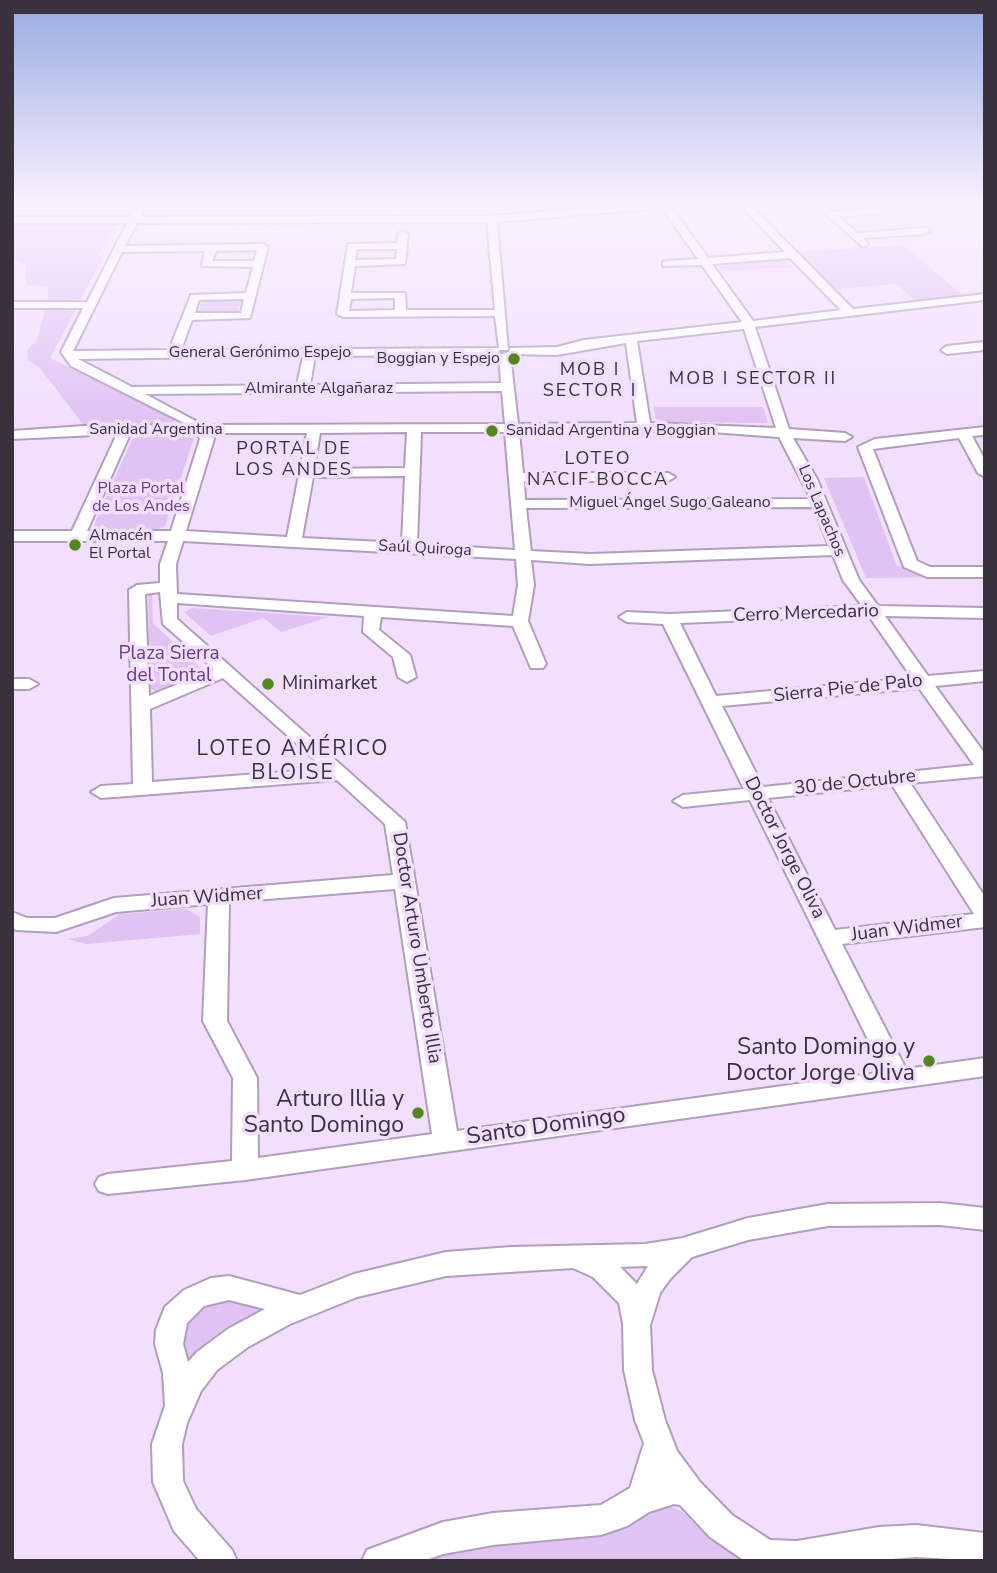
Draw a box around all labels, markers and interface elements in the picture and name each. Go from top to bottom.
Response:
street label: General Gerónimo Espejo [169,343,351,363]
place label: Boggian y Espejo [376,349,500,369]
marker: Boggian y Espejo [506,351,522,367]
district label: MOB I SECTOR I [544,360,636,402]
district label: MOB I SECTOR II [671,369,835,391]
street label: Almirante Algañaraz [245,379,393,399]
street label: Sanidad Argentina [89,420,223,440]
place label: Sanidad Argentina y Boggian [506,421,716,441]
marker: Sanidad Argentina y Boggian [484,423,500,439]
district label: PORTAL DE LOS ANDES [236,439,352,482]
district label: LOTEO NACIF BOCCA [528,449,668,491]
street label: Los Lapachos [793,462,849,560]
park label: Plaza Portal de Los Andes [92,479,190,517]
street label: Miguel Ángel Sugo Galeano [569,493,771,513]
place label: Almacén El Portal [89,526,152,564]
marker: Almacén El Portal [67,537,83,553]
street label: Saúl Quiroga [378,537,472,561]
street label: Cerro Mercedario [733,600,879,628]
park label: Plaza Sierra del Tontal [118,643,220,687]
street label: Sierra Pie de Palo [772,670,924,708]
place label: Minimarket [282,673,377,695]
marker: Minimarket [260,676,276,692]
district label: LOTEO AMÉRICO BLOISE [198,737,388,787]
street label: 30 de Octubre [793,765,917,801]
street label: Doctor Jorge Oliva [738,773,830,923]
street label: Doctor Arturo Umberto Illia [386,831,446,1065]
street label: Juan Widmer [150,883,264,913]
street label: Juan Widmer [850,911,964,947]
place label: Santo Domingo y Doctor Jorge Oliva [726,1034,915,1088]
marker: Santo Domingo y Doctor Jorge Oliva [921,1053,937,1069]
place label: Arturo Illia y Santo Domingo [244,1086,404,1140]
street label: Santo Domingo [465,1102,627,1152]
marker: Arturo Illia y Santo Domingo [410,1105,426,1121]

